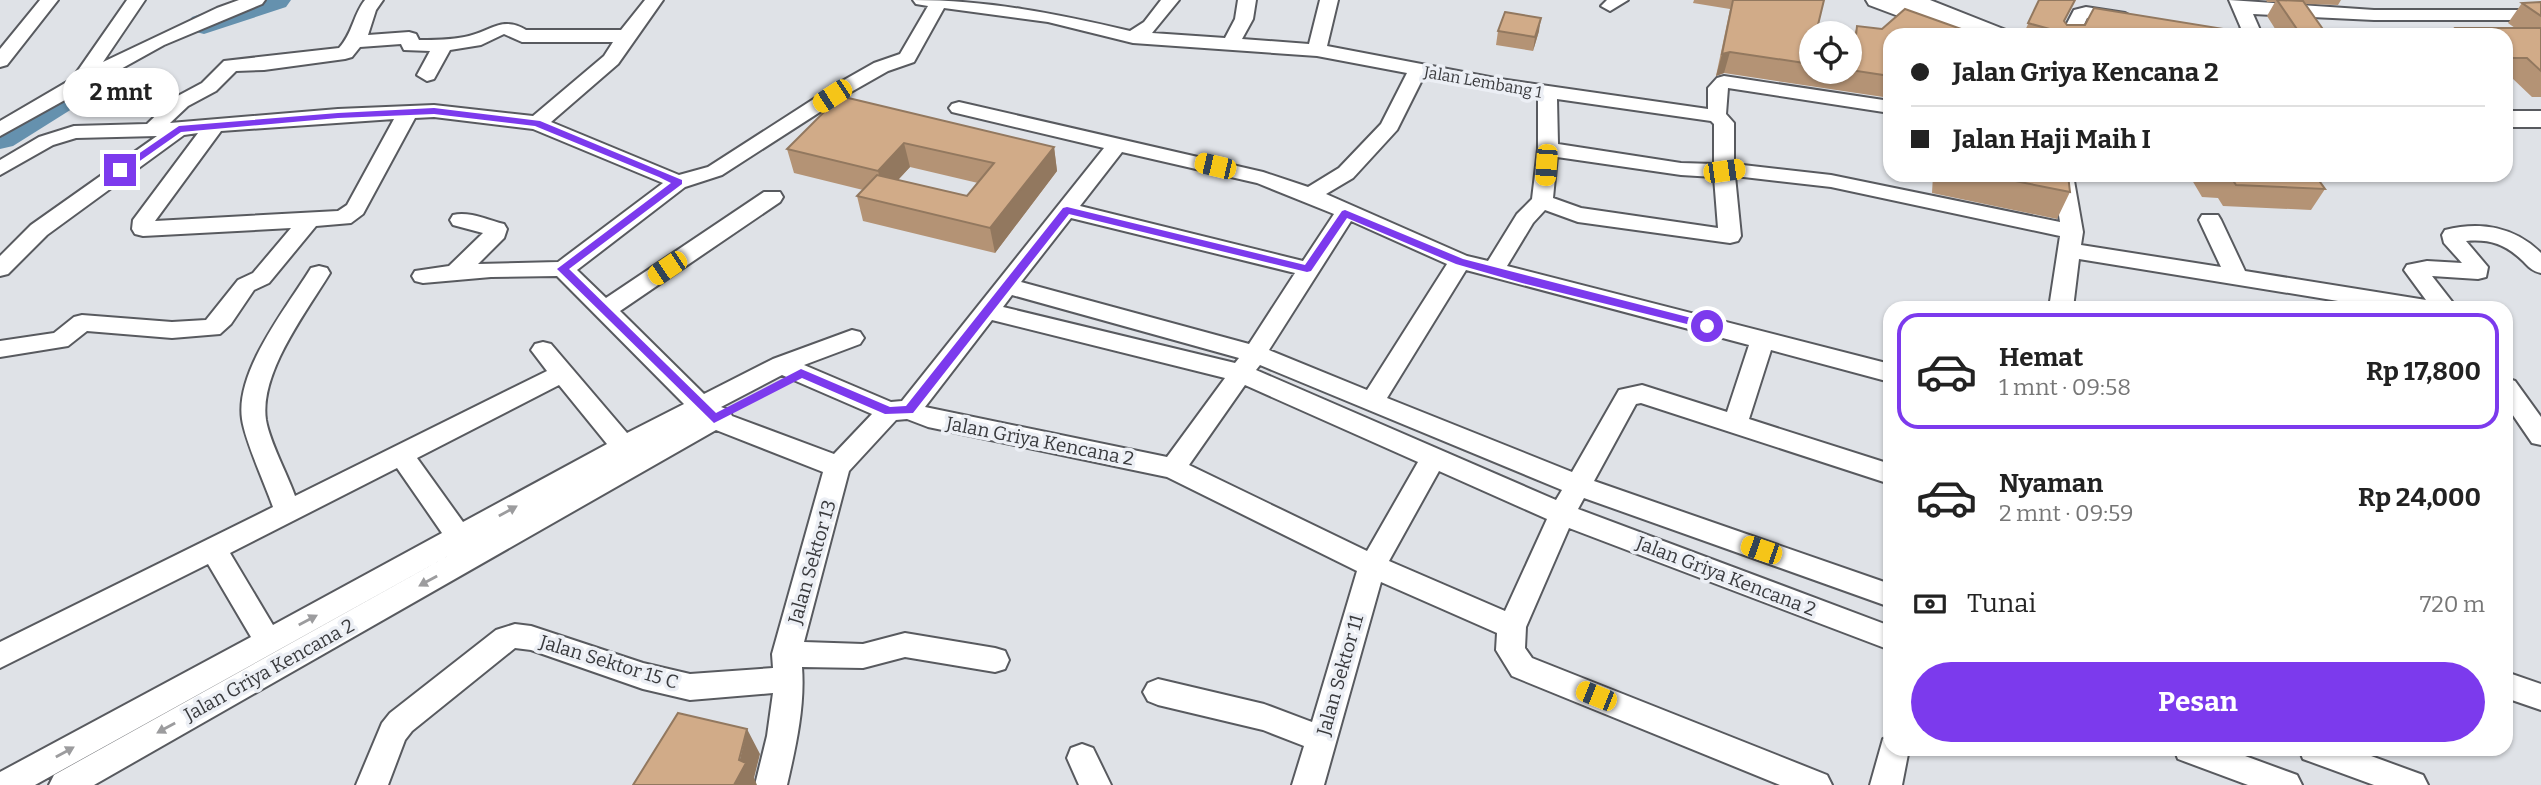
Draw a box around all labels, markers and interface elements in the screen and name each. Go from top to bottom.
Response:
map controls [1799,21,1862,84]
button: locate [1799,21,1862,84]
text: Jalan Griya Kencana 2 [1953,57,2219,88]
street label: Jalan Lembang 1 [1421,62,1544,102]
callout: 2 mnt [62,68,178,118]
car [809,76,856,116]
text: 2 mnt [90,78,152,106]
text: Jalan Haji Maih I [1953,124,2151,155]
car [1535,143,1558,187]
car [1193,151,1238,181]
route end [104,154,136,186]
car [1702,158,1747,184]
car [644,248,691,288]
route start [1691,310,1723,342]
icon: car [1915,340,1978,403]
text: Hemat [1999,342,2083,373]
text: Rp 17,800 [2366,356,2481,387]
text: 1 mnt · 09:58 [1999,373,2131,401]
street label: Jalan Griya Kencana 2 [943,411,1136,470]
icon: car [1915,466,1978,529]
text: Nyaman [1999,468,2103,499]
text: Rp 24,000 [2358,482,2481,513]
street label: Jalan Sektor 13 [783,497,841,628]
text: 2 mnt · 09:59 [1999,499,2134,527]
one-way arrow [498,505,518,517]
street label: Jalan Griya Kencana 2 [1632,531,1819,621]
car [1738,533,1785,567]
one-way arrow [419,575,438,587]
icon: cash [1911,585,1949,623]
text: Tunai [1967,588,2036,619]
text: 720 m [2420,590,2485,618]
street label: Jalan Sektor 11 [1311,612,1368,739]
street label: Jalan Griya Kencana 2 [179,614,358,727]
one-way arrow [298,614,318,626]
street label: Jalan Sektor 15 C [536,630,681,694]
button: Pesan [1911,662,2485,742]
car [1573,678,1620,714]
one-way arrow [156,722,176,734]
one-way arrow [56,746,75,758]

